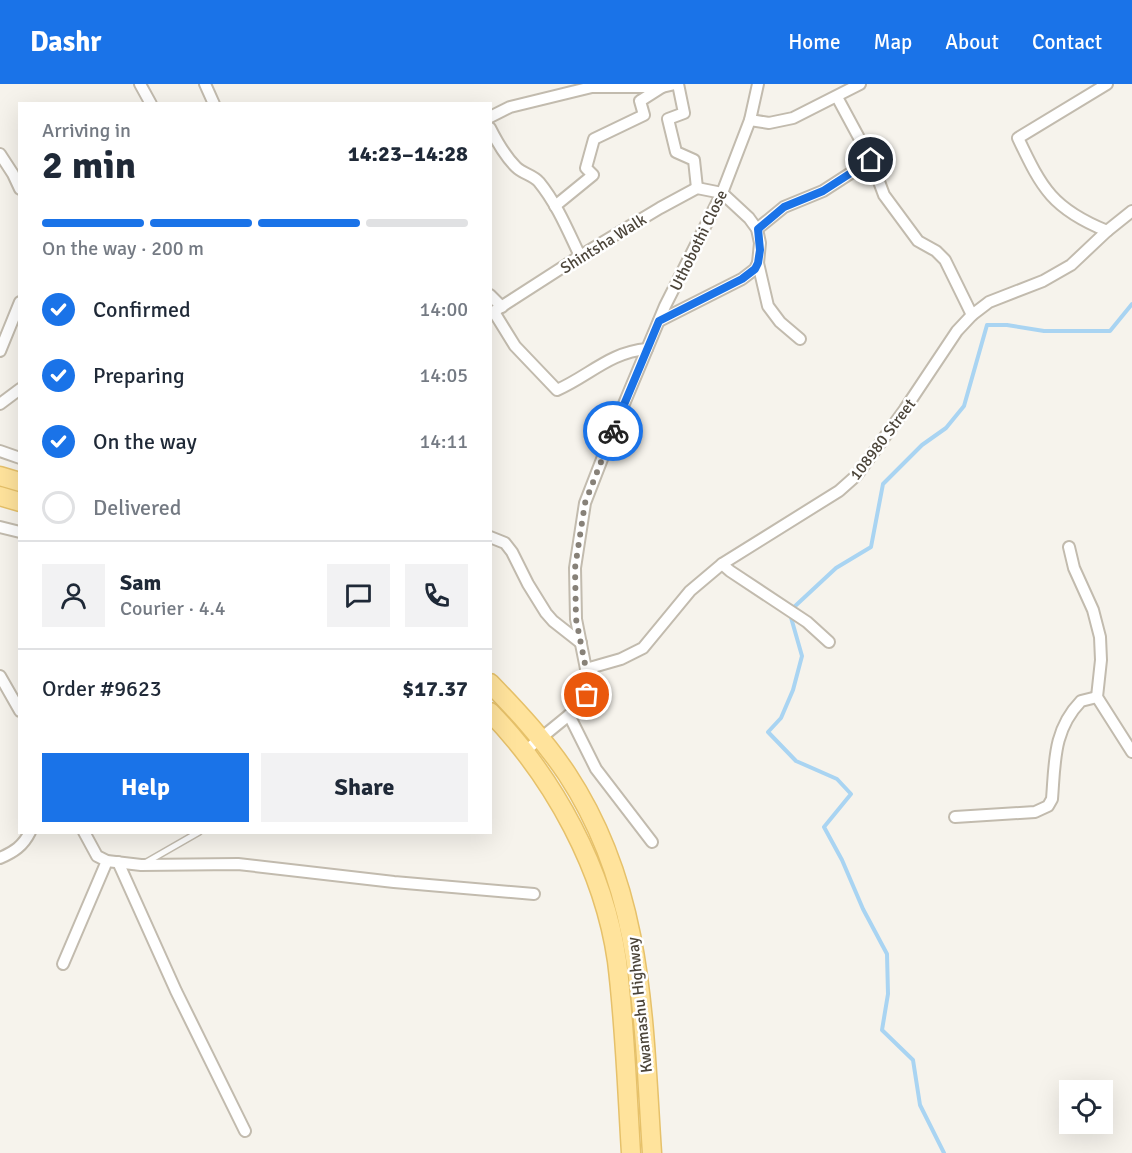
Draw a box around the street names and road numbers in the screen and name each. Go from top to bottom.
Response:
street label: Uthobothi Close [666,187,732,294]
street label: Shintsha Walk [557,210,650,278]
street label: 108980 Street [846,395,920,484]
street label: Kwamashu Highway [623,936,657,1074]

